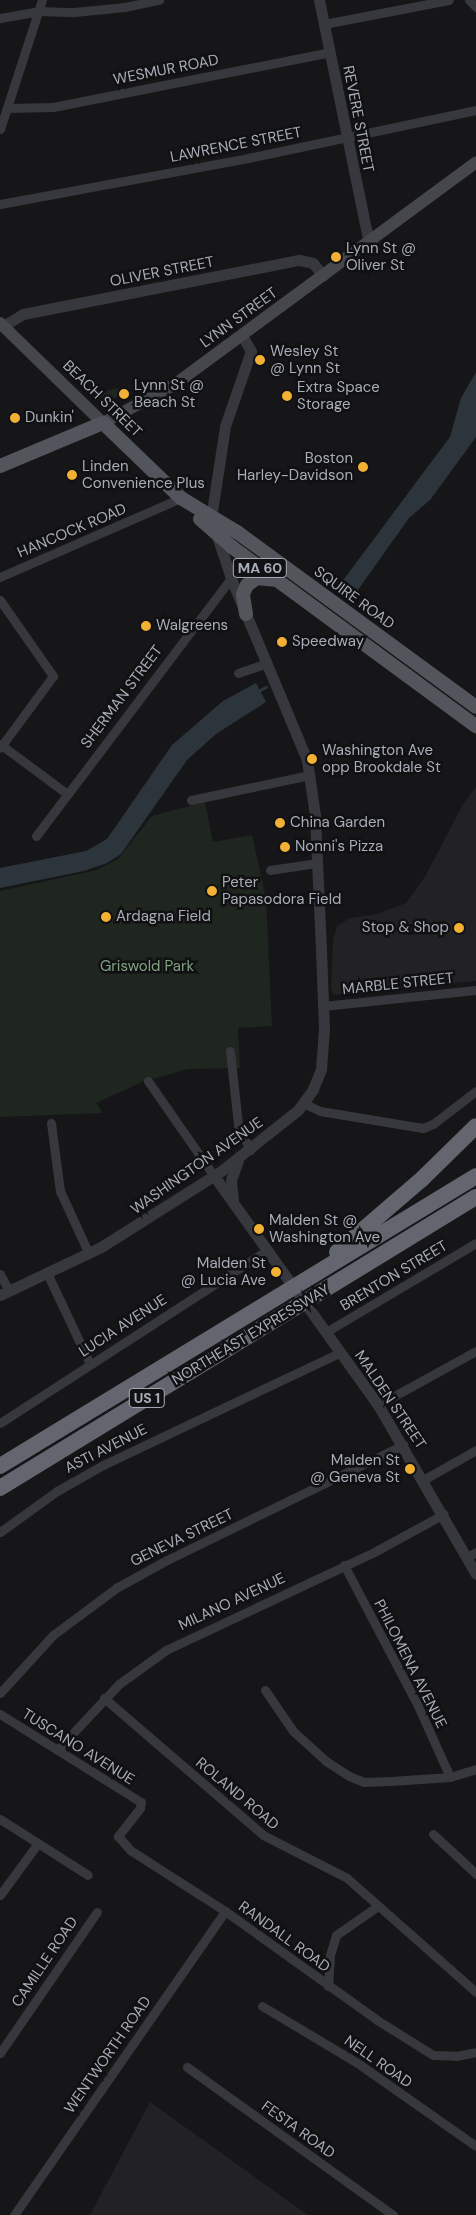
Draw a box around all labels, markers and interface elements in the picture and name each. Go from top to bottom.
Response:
street label: WESMUR ROAD [112,51,220,89]
street label: REVERE STREET [339,64,377,174]
street label: LAWRENCE STREET [169,123,303,167]
place label: Lynn St @ Oliver St [346,239,416,274]
marker: Lynn St @ Oliver St [330,251,342,263]
street label: OLIVER STREET [108,253,216,291]
street label: LYNN STREET [197,284,281,352]
place label: Wesley St @ Lynn St [270,342,340,377]
marker: Wesley St @ Lynn St [254,354,266,366]
street label: BEACH STREET [59,357,145,441]
place label: Lynn St @ Beach St [134,376,204,411]
place label: Extra Space Storage [297,378,380,413]
marker: Lynn St @ Beach St [118,388,130,400]
marker: Extra Space Storage [281,390,293,402]
place label: Dunkin' [25,409,74,427]
marker: Dunkin' [9,412,21,424]
place label: Boston Harley-Davidson [237,449,353,484]
place label: Linden Convenience Plus [82,457,205,492]
marker: Boston Harley-Davidson [357,461,369,473]
marker: Linden Convenience Plus [66,469,78,481]
street label: HANCOCK ROAD [15,500,129,562]
road number: MA 60 [232,556,288,580]
street label: SQUIRE ROAD [310,563,398,633]
place label: Walgreens [156,617,228,635]
marker: Walgreens [140,620,152,632]
place label: Speedway [292,633,364,651]
marker: Speedway [276,636,288,648]
street label: SHERMAN STREET [77,642,167,752]
place label: Washington Ave opp Brookdale St [322,741,441,776]
marker: Washington Ave opp Brookdale St [306,753,318,765]
place label: China Garden [290,814,385,832]
marker: China Garden [274,817,286,829]
place label: Nonni's Pizza [295,838,383,856]
marker: Nonni's Pizza [279,841,291,853]
place label: Peter Papasodora Field [222,873,341,908]
marker: Peter Papasodora Field [206,885,218,897]
place label: Ardagna Field [116,908,211,926]
marker: Ardagna Field [100,911,112,923]
place label: Stop & Shop [362,919,449,937]
marker: Stop & Shop [453,922,465,934]
park label: Griswold Park [100,958,194,976]
street label: MARBLE STREET [341,969,455,999]
street label: WASHINGTON AVENUE [127,1114,267,1218]
place label: Malden St @ Washington Ave [269,1211,380,1246]
marker: Malden St @ Washington Ave [253,1223,265,1235]
street label: BRENTON STREET [337,1237,451,1315]
place label: Malden St @ Lucia Ave [181,1254,266,1289]
marker: Malden St @ Lucia Ave [270,1266,282,1278]
street label: NORTHEAST EXPRESSWAY [169,1281,333,1389]
street label: LUCIA AVENUE [76,1291,170,1361]
street label: MALDEN STREET [350,1347,430,1453]
road number: US 1 [128,1386,166,1410]
street label: ASTI AVENUE [62,1421,150,1477]
place label: Malden St @ Geneva St [310,1451,400,1486]
marker: Malden St @ Geneva St [404,1463,416,1475]
street label: GENEVA STREET [128,1505,236,1571]
street label: MILANO AVENUE [176,1569,288,1635]
street label: PHILOMENA AVENUE [370,1597,450,1731]
street label: TUSCANO AVENUE [19,1705,137,1789]
street label: ROLAND ROAD [192,1754,282,1834]
street label: RANDALL ROAD [235,1898,333,1976]
street label: CAMILLE ROAD [8,1913,82,2011]
street label: WENTWORTH ROAD [61,1993,155,2117]
street label: NELL ROAD [341,2032,415,2092]
street label: FESTA ROAD [258,2097,338,2163]

